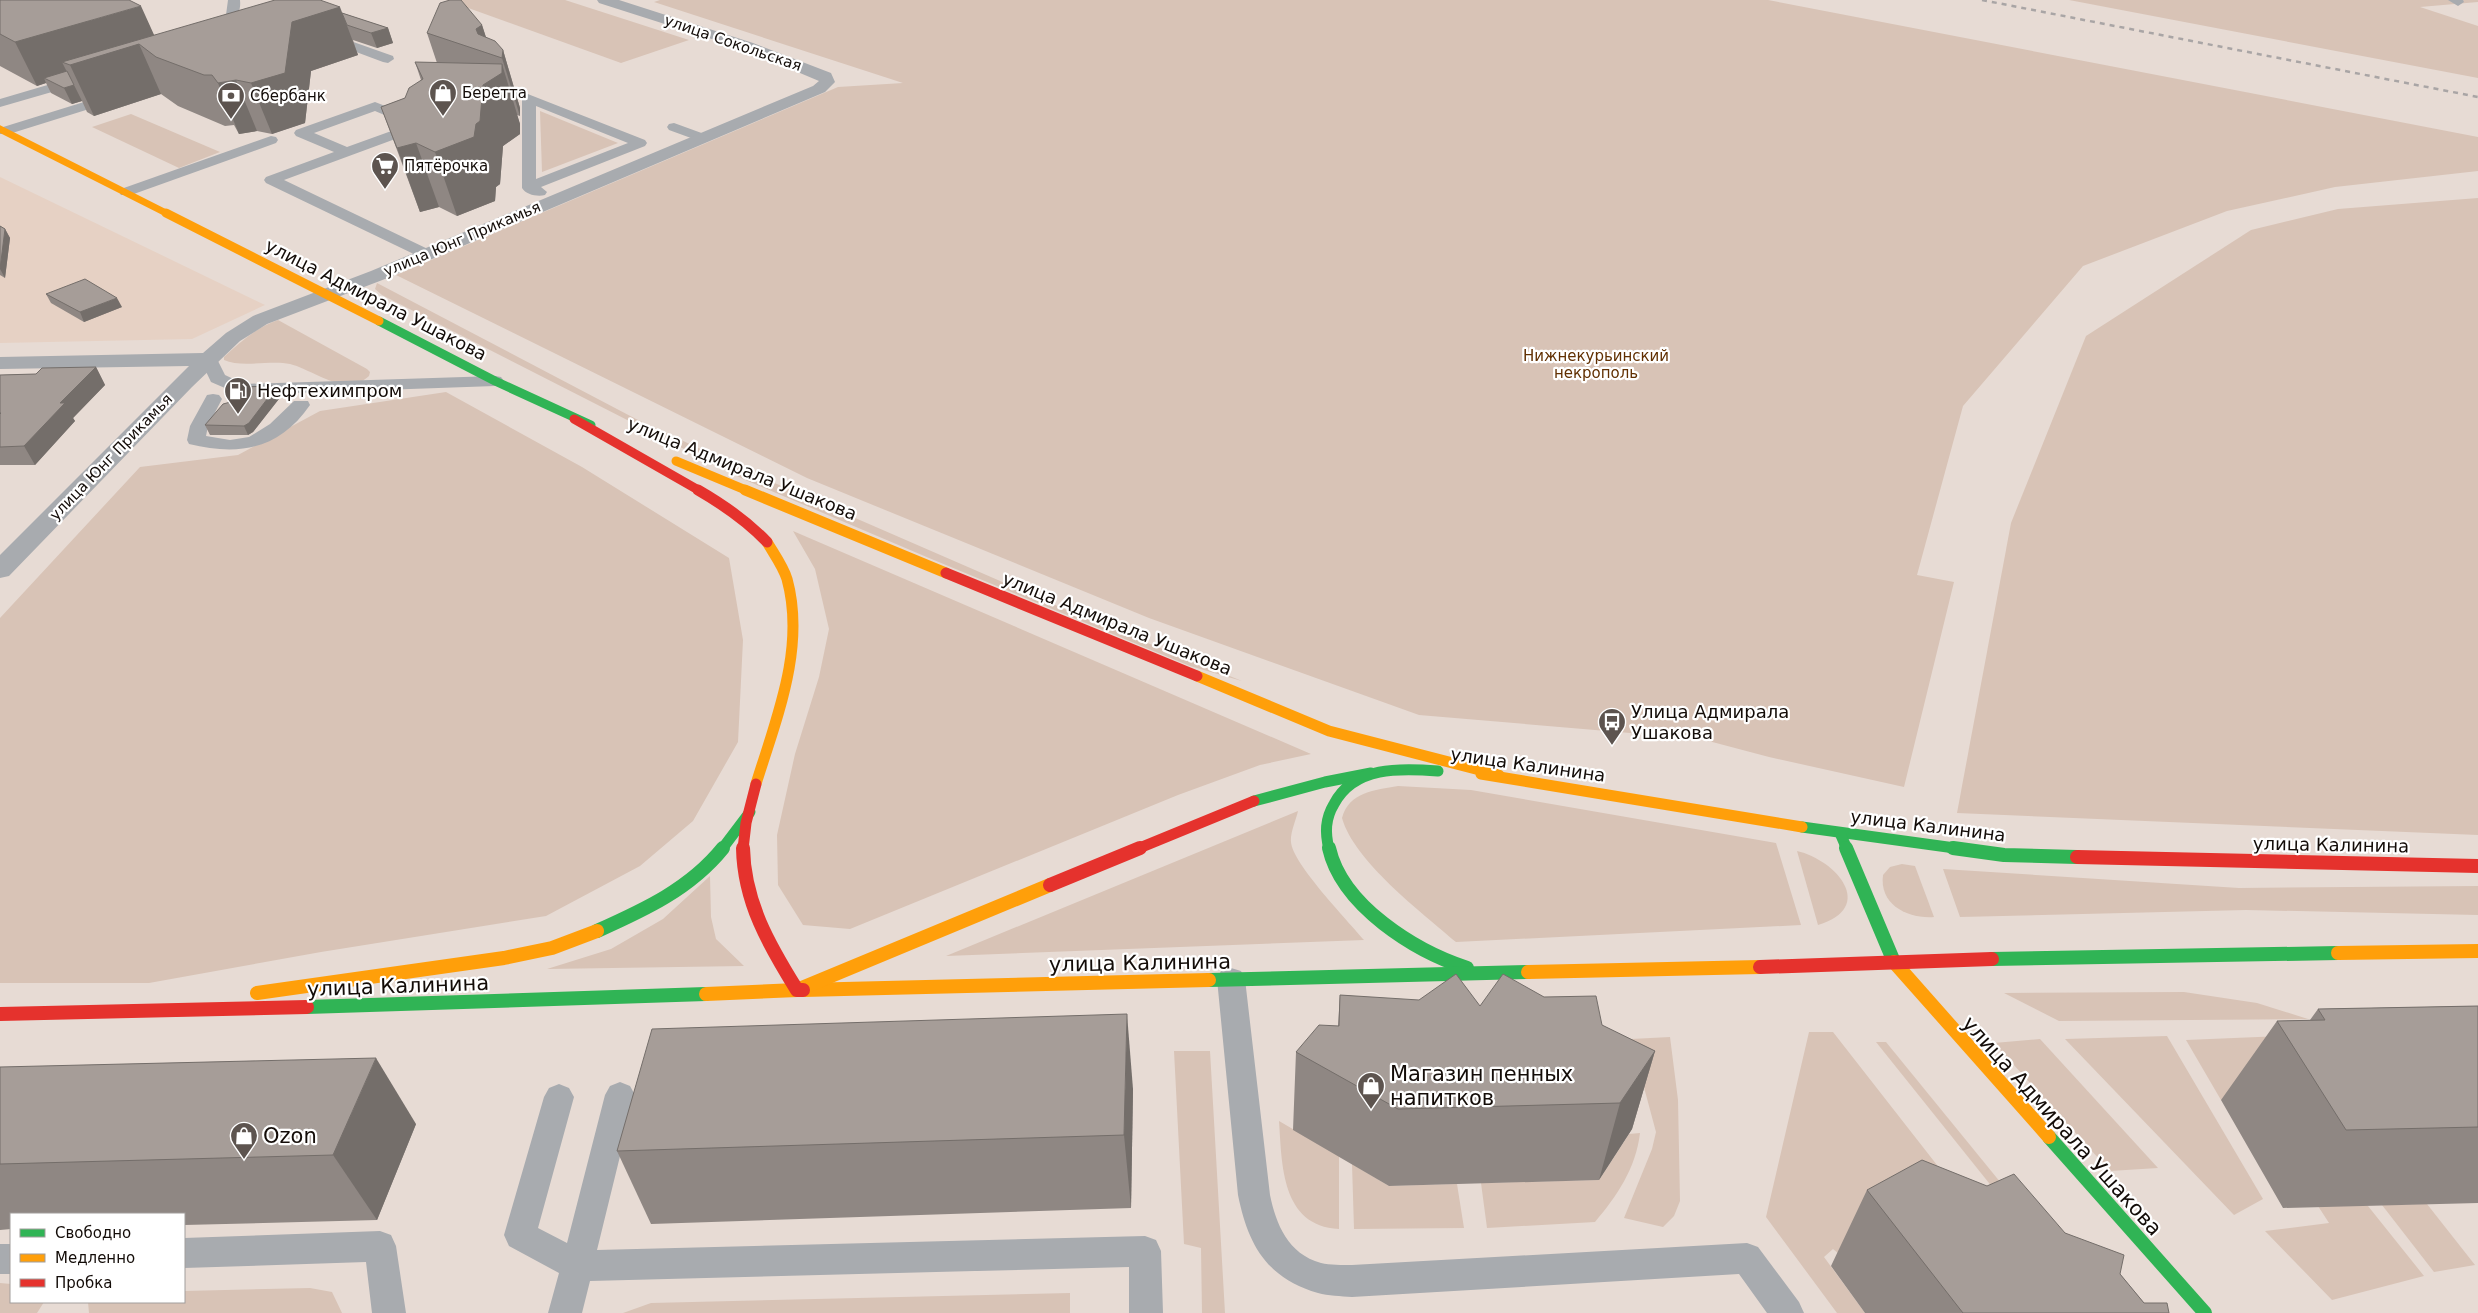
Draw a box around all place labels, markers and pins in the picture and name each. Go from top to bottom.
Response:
shop icon: Беретта [428,78,458,117]
bank icon: Сбербанк [216,81,246,120]
place label: Беретта [462,84,527,102]
place label: Сбербанк [250,87,326,105]
supermarket icon: Пятёрочка [370,151,400,190]
place label: Пятёрочка [404,157,488,175]
fuel station icon: Нефтехимпром [223,376,253,415]
place label: Нефтехимпром [257,380,402,401]
place label: Улица Адмирала Ушакова [1631,701,1789,743]
bus stop icon: Улица Адмирала Ушакова [1597,707,1627,746]
place label: Магазин пенных напитков [1390,1062,1573,1110]
shop icon: Магазин пенных напитков [1356,1071,1386,1110]
shop icon: Ozon [229,1121,259,1160]
place label: Ozon [263,1124,317,1148]

